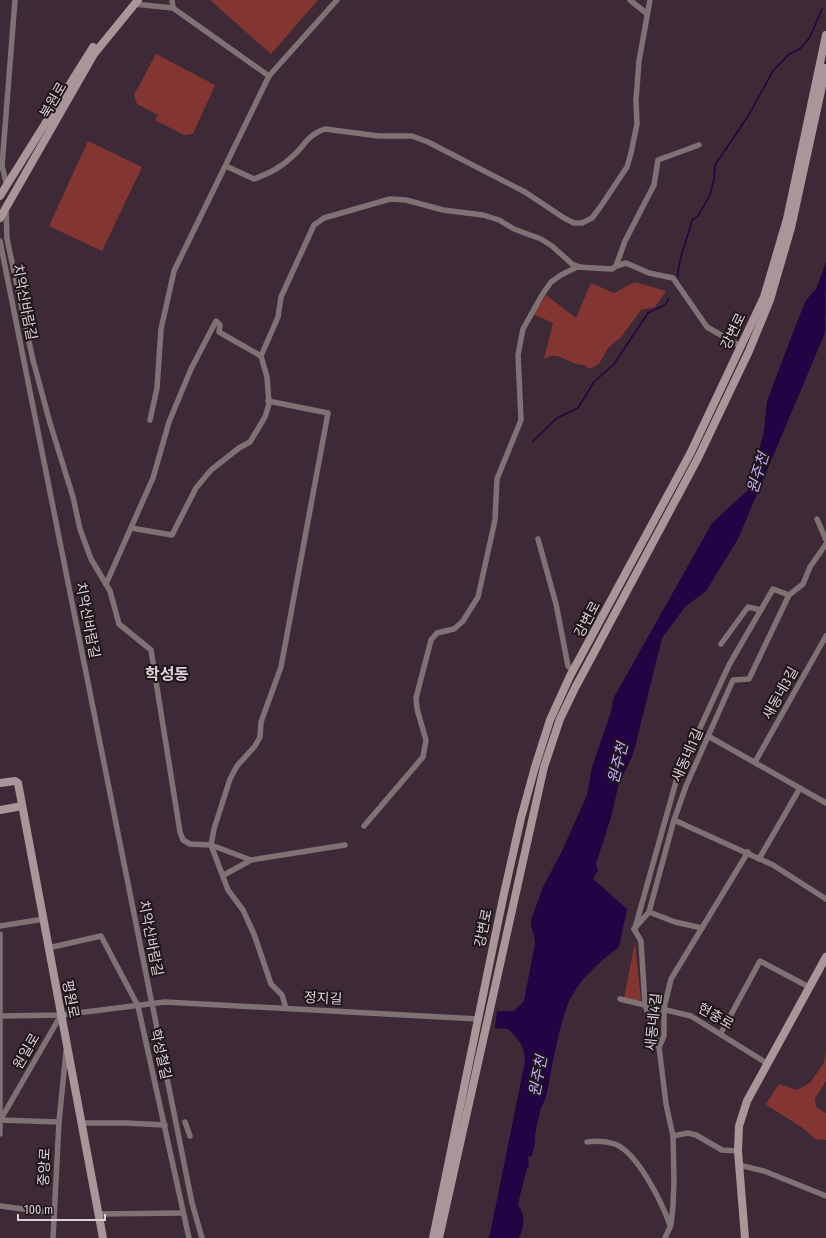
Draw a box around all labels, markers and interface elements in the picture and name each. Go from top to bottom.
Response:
street label: 북원로 [36,79,71,121]
street label: 치악산바람길 [9,263,40,342]
street label: 강변로 [717,310,750,352]
water label: 원주천 [743,448,773,495]
street label: 치악산바람길 [72,581,103,660]
street label: 강변로 [571,598,604,640]
street label: 새동네3길 [759,664,802,723]
district label: 학성동 [145,665,189,684]
street label: 새동네1길 [668,726,707,785]
water label: 원주천 [604,739,632,785]
street label: 치악산바람길 [135,899,166,978]
street label: 강변로 [471,907,496,949]
street label: 평원로 [58,979,83,1020]
street label: 정지길 [303,989,343,1008]
street label: 새동네4길 [642,992,665,1052]
street label: 현충로 [695,1000,737,1033]
street label: 학성철길 [146,1027,175,1081]
street label: 원일로 [9,1030,44,1072]
water label: 원주천 [525,1052,551,1098]
street label: 중앙로 [35,1147,54,1187]
scale bar [18,1196,105,1222]
text: 100 m [24,1203,53,1217]

